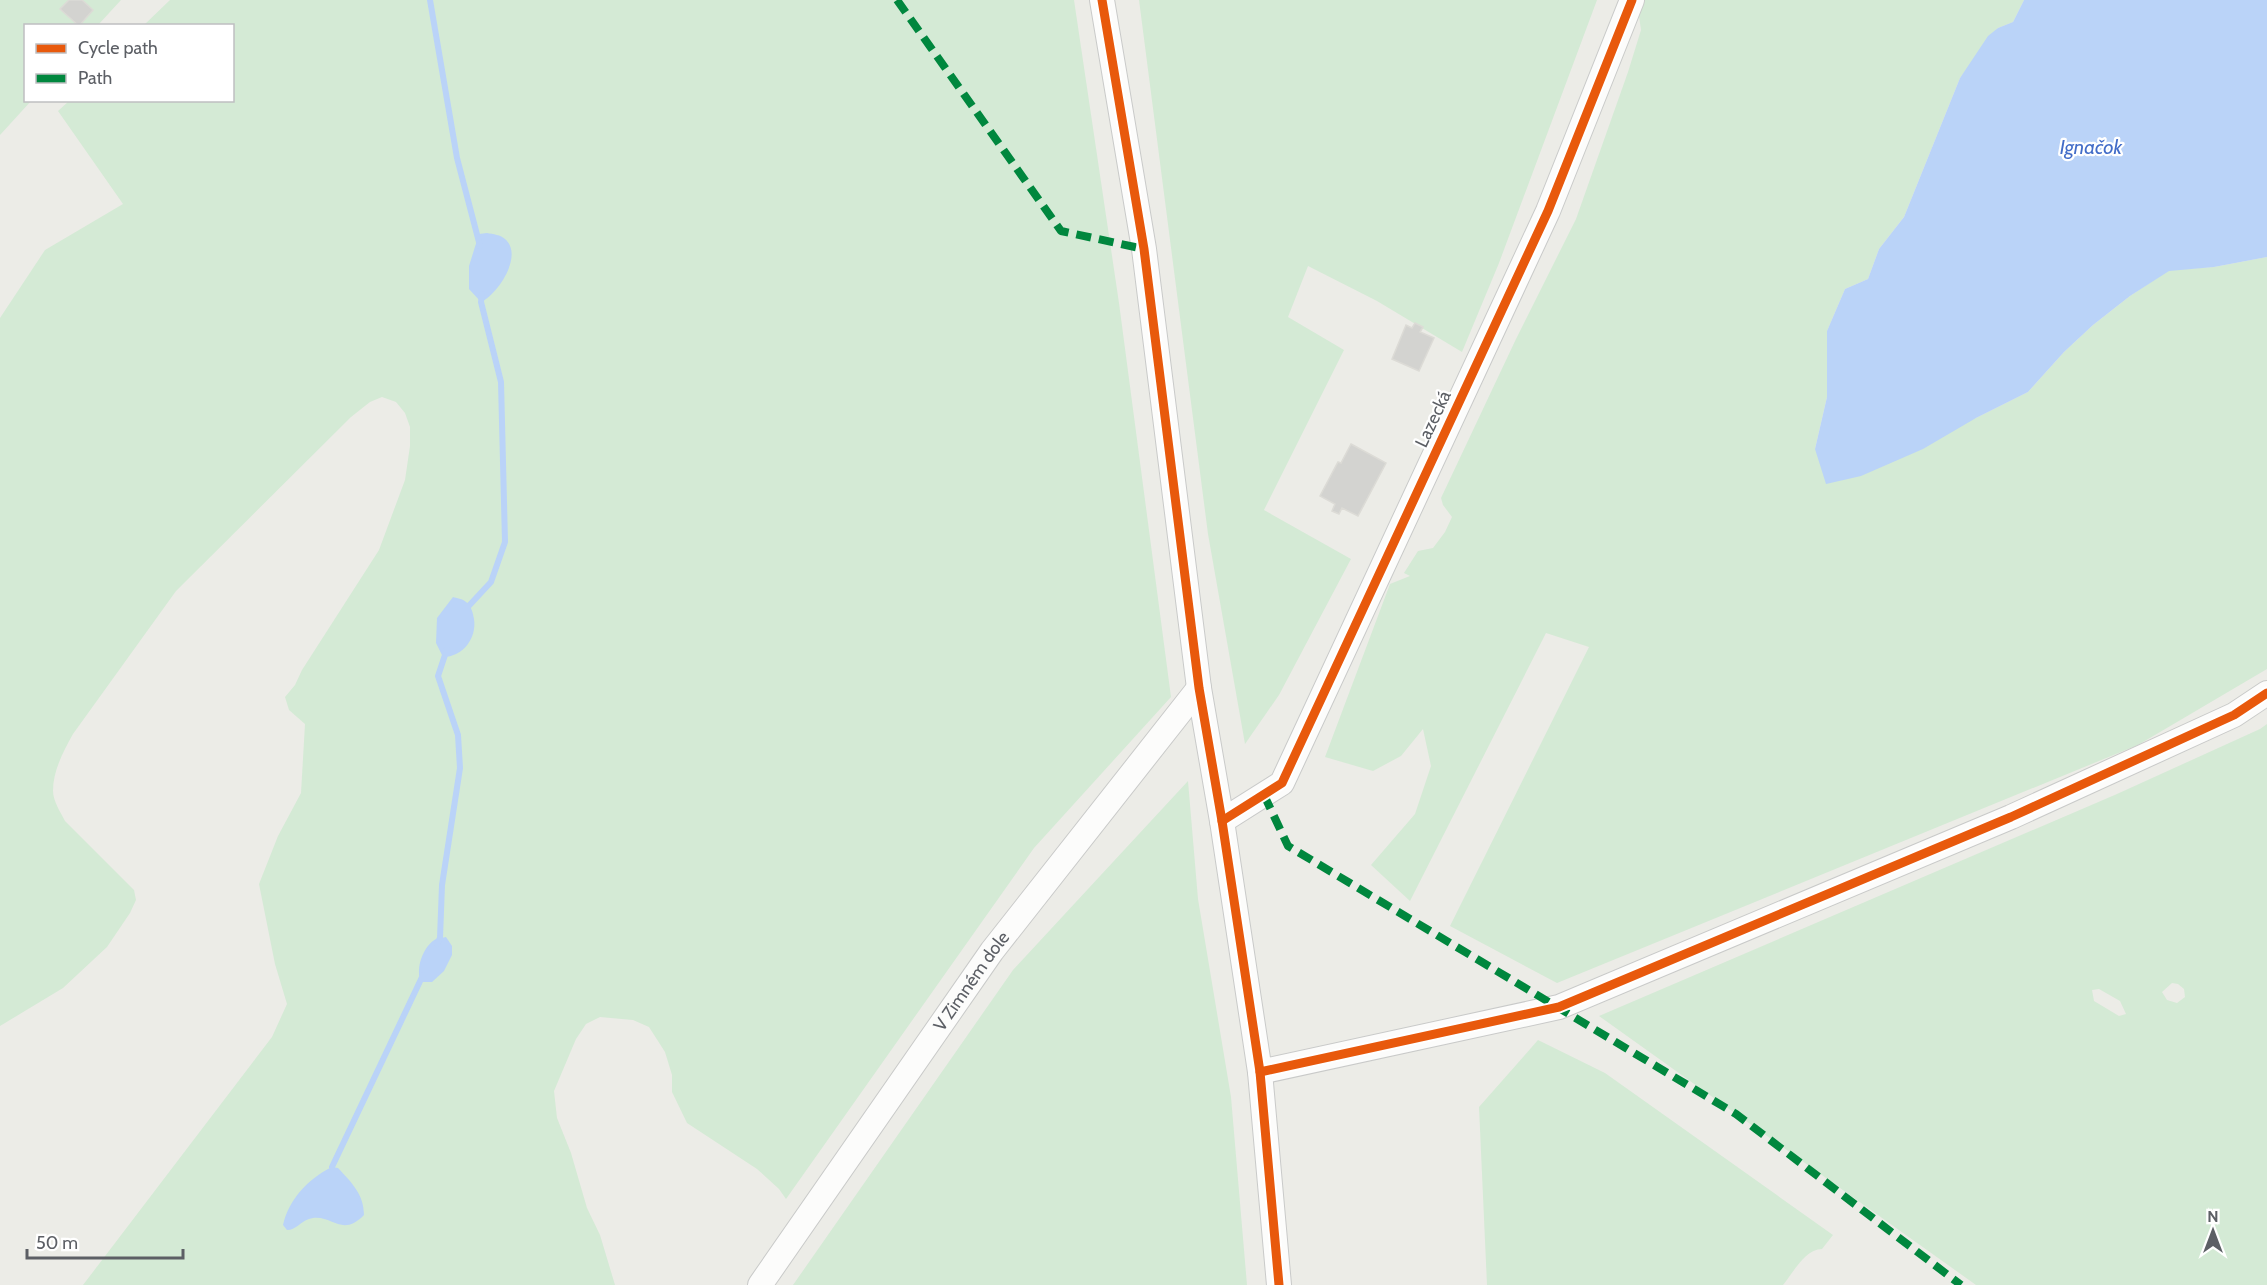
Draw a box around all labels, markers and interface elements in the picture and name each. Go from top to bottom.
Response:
legend [24,24,234,102]
text: Cycle path [78,37,158,59]
text: Path [78,67,112,89]
water label: Ignačok [2060,135,2124,159]
street label: Lazecká [1410,387,1456,451]
street label: V Zimném dole [929,927,1014,1035]
north arrow [2183,1201,2243,1261]
text: N [2207,1207,2219,1226]
scale bar [27,1222,183,1260]
text: 50 m [36,1232,78,1254]

